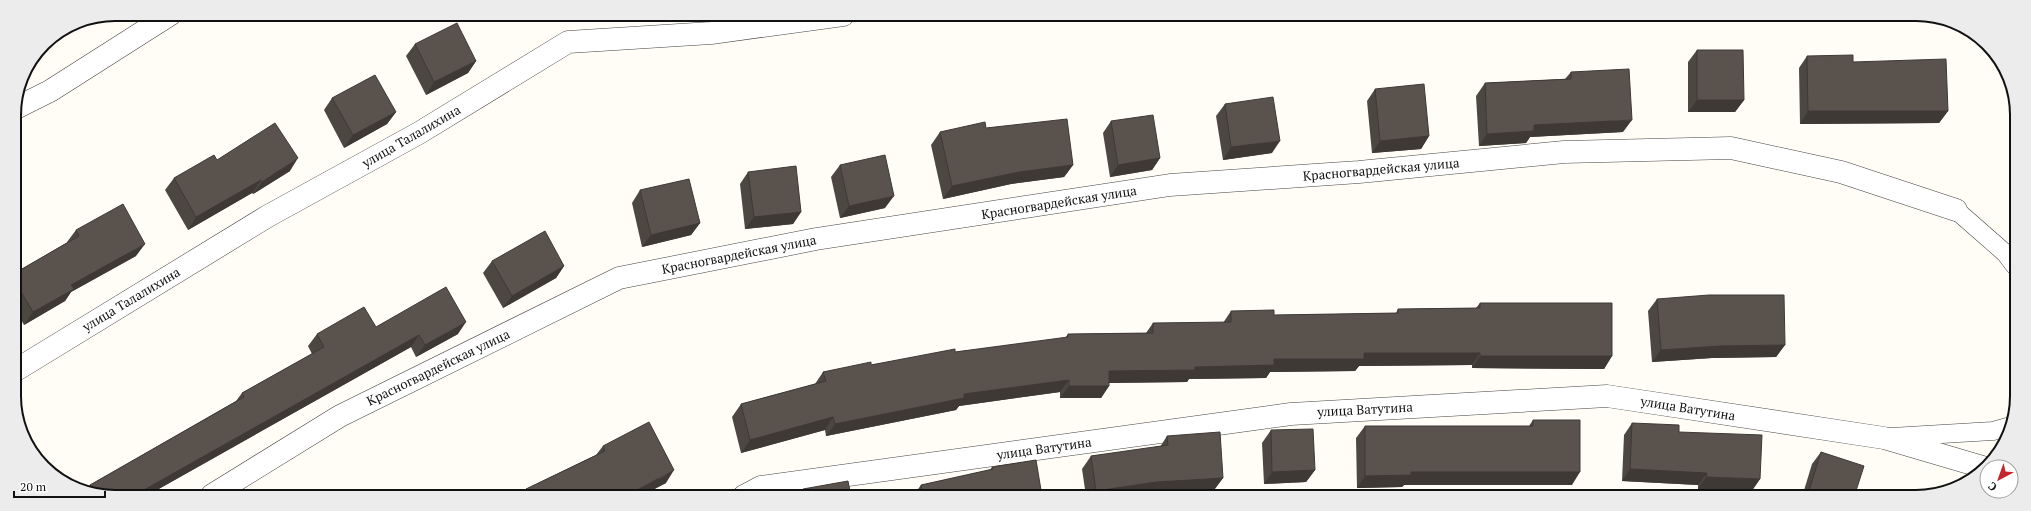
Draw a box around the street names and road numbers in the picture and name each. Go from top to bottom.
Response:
street label: улица Талалихина [358,100,464,172]
street label: Красногвардейская улица [1302,153,1460,185]
street label: Красногвардейская улица [980,181,1138,223]
street label: Красногвардейская улица [660,230,818,278]
street label: улица Талалихина [78,262,184,336]
street label: Красногвардейская улица [363,324,513,410]
street label: улица Ватутина [1638,391,1737,424]
street label: улица Ватутина [1316,397,1414,421]
street label: улица Ватутина [994,432,1093,464]

